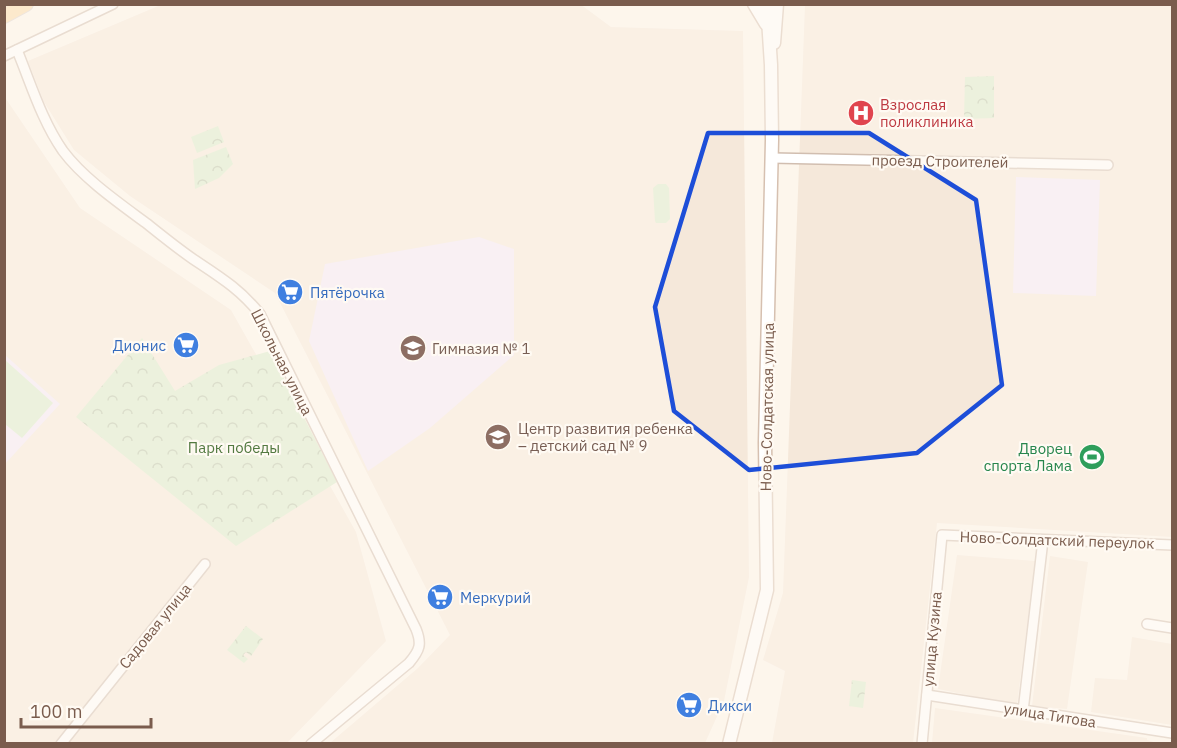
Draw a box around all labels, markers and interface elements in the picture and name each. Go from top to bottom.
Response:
place label: Взрослая поликлиника [880,95,974,131]
hospital icon: Взрослая поликлиника [846,98,876,128]
street label: проезд Строителей [871,150,1009,172]
supermarket icon: Пятёрочка [275,277,305,307]
place label: Пятёрочка [310,283,385,302]
street label: Школьная улица [247,306,317,418]
street label: Ново-Солдатская улица [756,323,778,491]
supermarket icon: Дионис [171,330,201,360]
school or university icon: Гимназия № 1 [398,333,428,363]
place label: Дионис [113,336,166,355]
place label: Гимназия № 1 [432,339,531,358]
place label: Центр развития ребенка – детский сад № 9 [518,419,693,455]
school or university icon: Центр развития ребенка – детский сад № 9 [483,422,513,452]
park label: Парк победы [188,438,280,457]
place label: Дворец спорта Лама [984,439,1072,475]
sports icon: Дворец спорта Лама [1077,442,1107,472]
street label: Ново-Солдатский переулок [959,527,1155,553]
street label: Садовая улица [115,579,195,673]
supermarket icon: Меркурий [425,582,455,612]
place label: Меркурий [460,588,531,607]
street label: улица Кузина [918,591,946,687]
supermarket icon: Дикси [674,690,704,720]
scale bar [21,691,152,729]
place label: Дикси [708,696,752,715]
street label: улица Титова [1002,698,1098,732]
text: 100 m [30,700,82,723]

